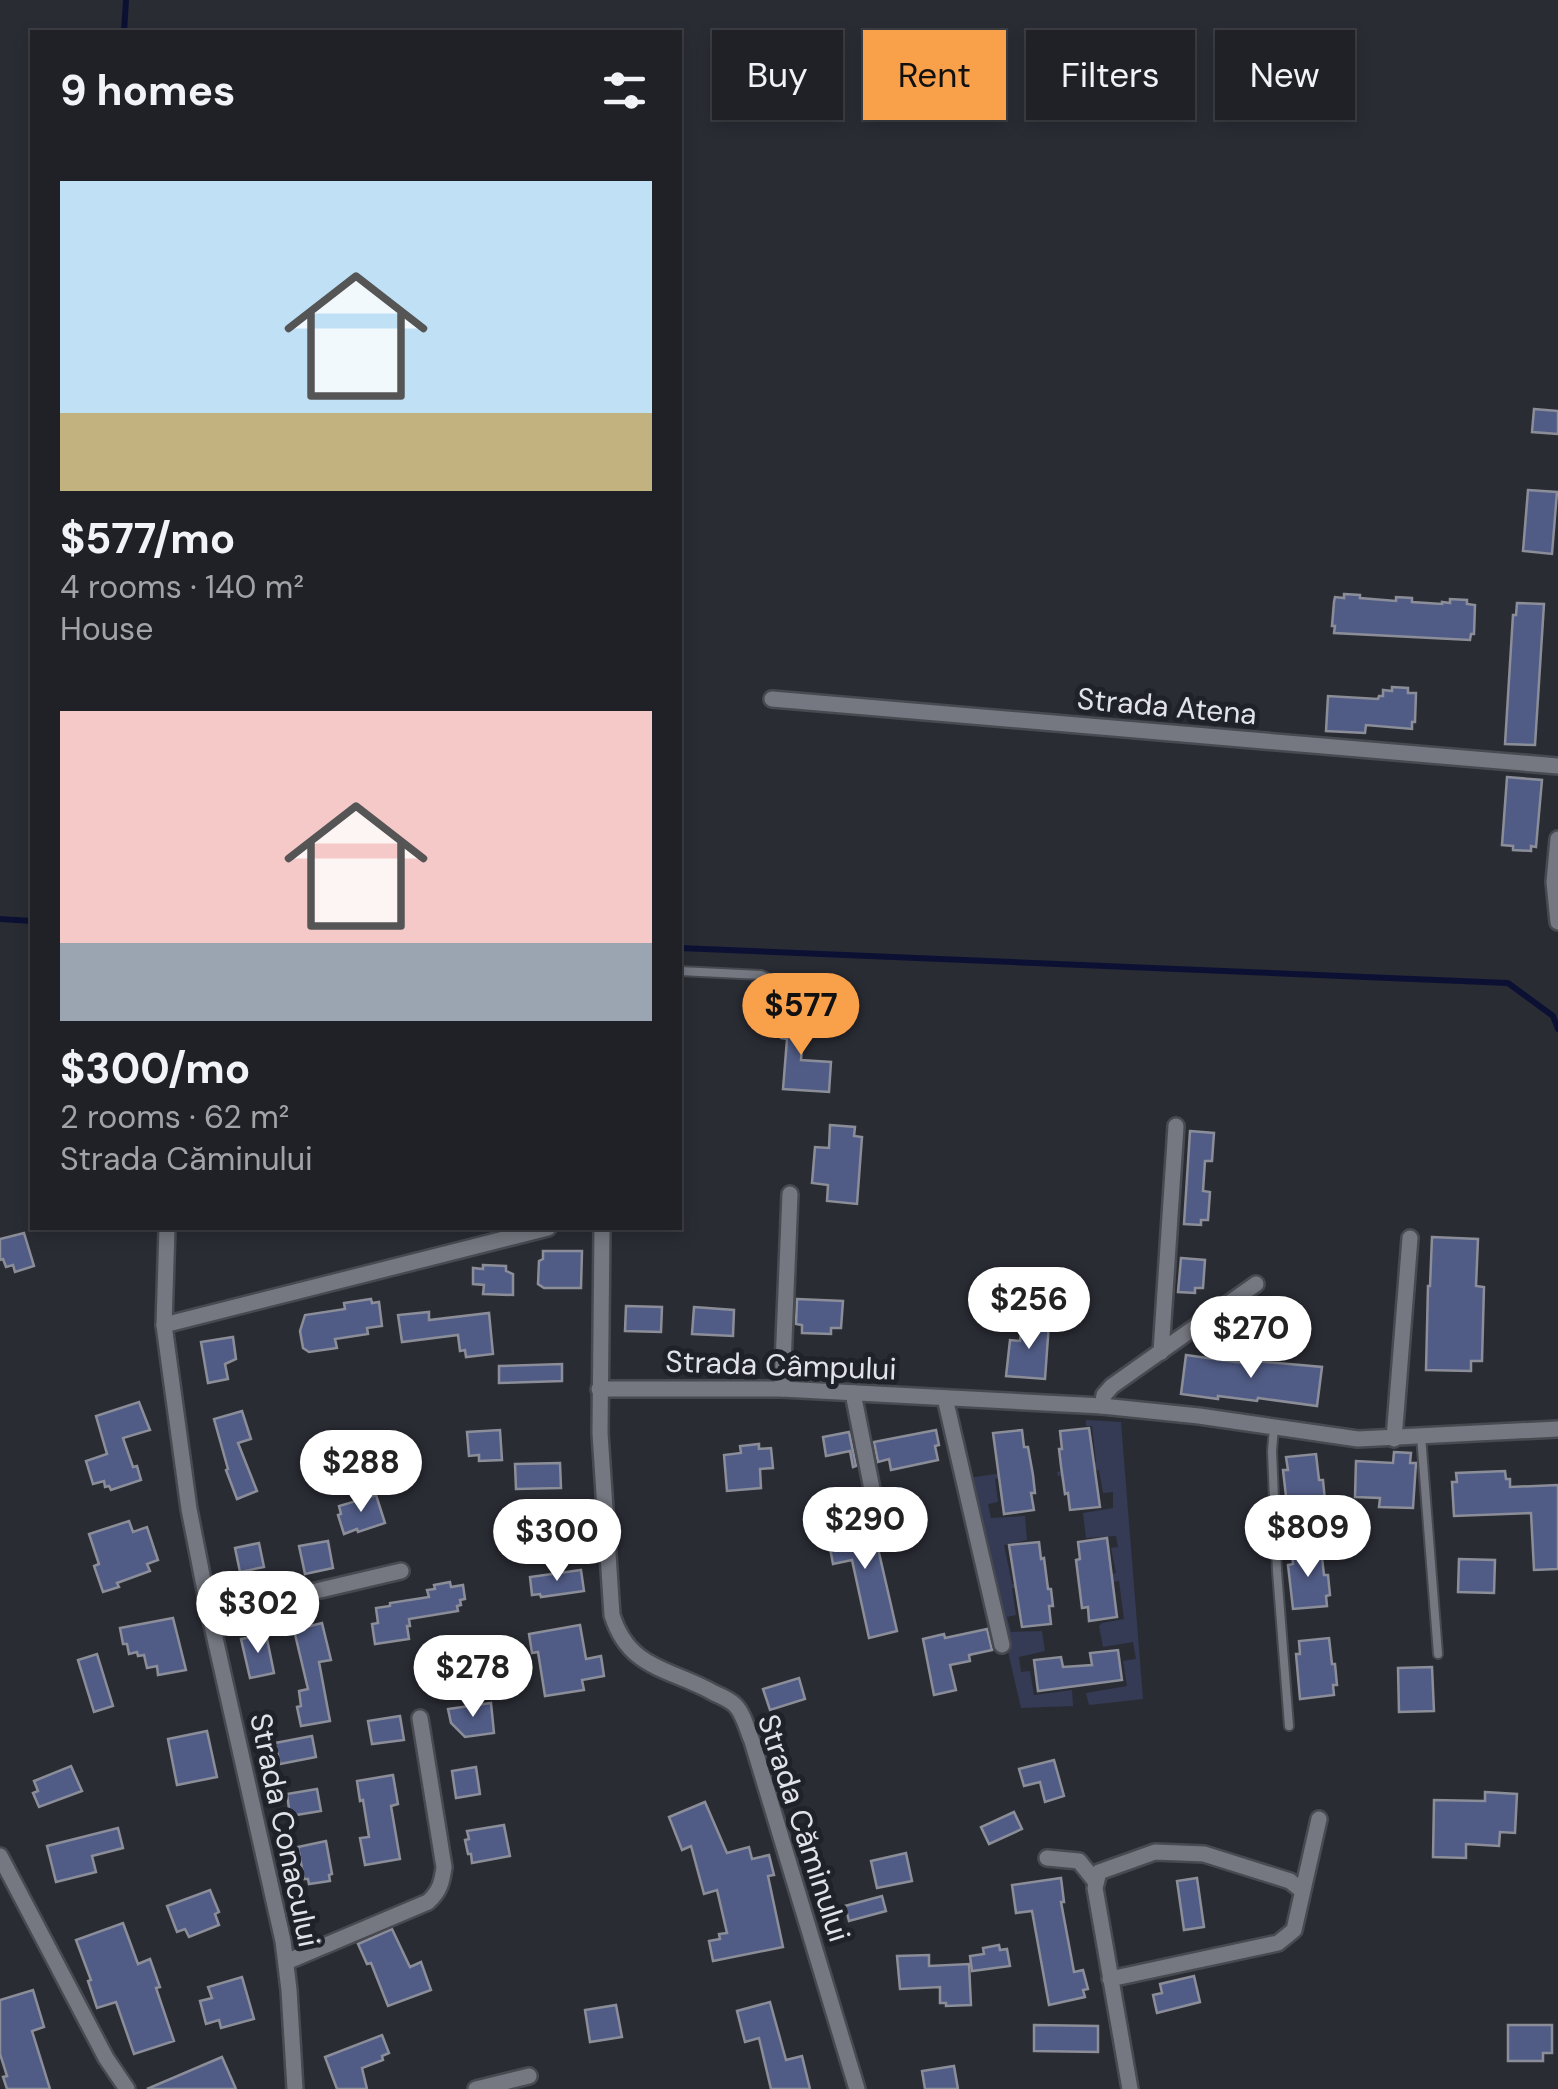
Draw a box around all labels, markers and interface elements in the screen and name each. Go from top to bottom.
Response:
chip: Buy [712,30,843,120]
chip: Rent [863,30,1006,120]
chip: Filters [1026,30,1195,120]
chip: New [1215,30,1355,120]
text: 9 homes [60,63,235,118]
icon: filters [597,63,652,118]
icon: home [266,246,446,426]
text: $577/mo [60,511,235,566]
text: 4 rooms · 140 m² [60,566,304,608]
text: House [60,608,153,650]
street label: Strada Atena [1076,679,1258,733]
icon: home [266,776,446,956]
pin: $577 [742,973,860,1058]
text: $577 [764,984,838,1026]
text: $300/mo [60,1041,250,1096]
text: 2 rooms · 62 m² [60,1096,289,1138]
text: Strada Căminului [60,1138,313,1180]
pin: $256 [970,1267,1088,1352]
text: $256 [990,1278,1068,1320]
pin: $270 [1192,1296,1310,1381]
text: $270 [1212,1307,1290,1349]
street label: Strada Câmpului [665,1341,897,1389]
pin: $288 [302,1430,420,1515]
text: $288 [322,1441,400,1483]
pin: $290 [806,1487,924,1572]
pin: $809 [1249,1495,1367,1580]
text: $290 [825,1498,905,1540]
pin: $300 [498,1499,616,1584]
text: $809 [1267,1506,1349,1548]
text: $300 [515,1510,599,1552]
pin: $302 [199,1571,317,1656]
text: $302 [218,1582,298,1624]
pin: $278 [414,1635,532,1720]
text: $278 [436,1646,510,1688]
street label: Strada Căminului [749,1709,859,1947]
street label: Strada Conacului [241,1710,329,1950]

